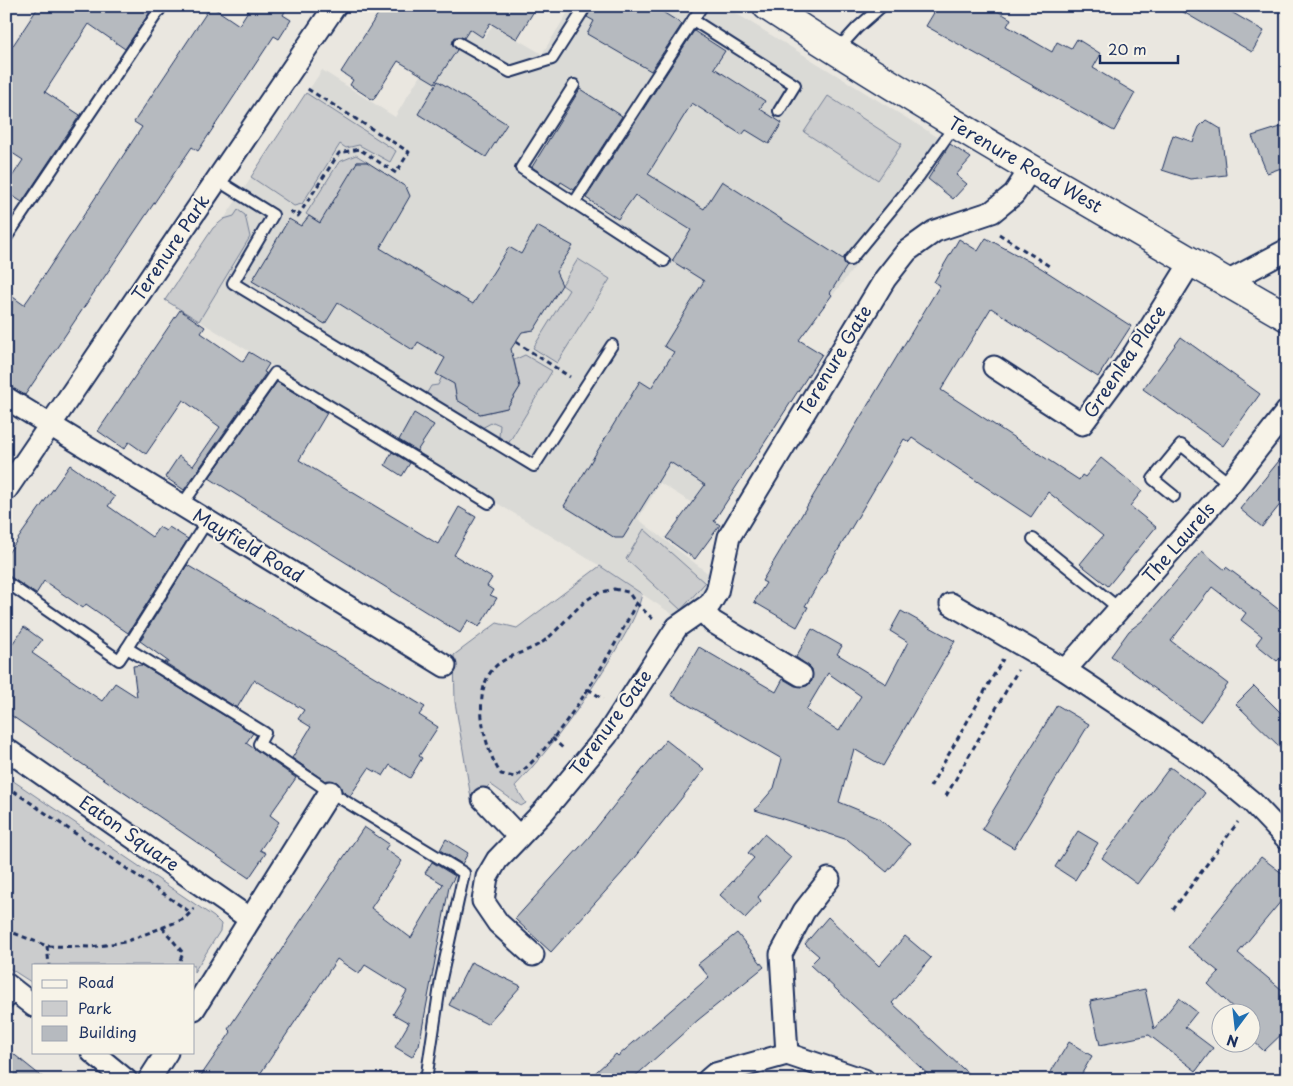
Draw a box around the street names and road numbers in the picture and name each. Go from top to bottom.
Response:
street label: Terenure Road West [944,109,1108,219]
street label: Terenure Park [124,188,215,306]
street label: Terenure Gate [790,300,878,421]
street label: Greenlea Place [1076,300,1171,423]
street label: The Laurels [1135,496,1221,588]
street label: Mayfield Road [188,501,309,588]
street label: Terenure Gate [562,663,658,781]
street label: Eaton Square [74,788,185,877]

